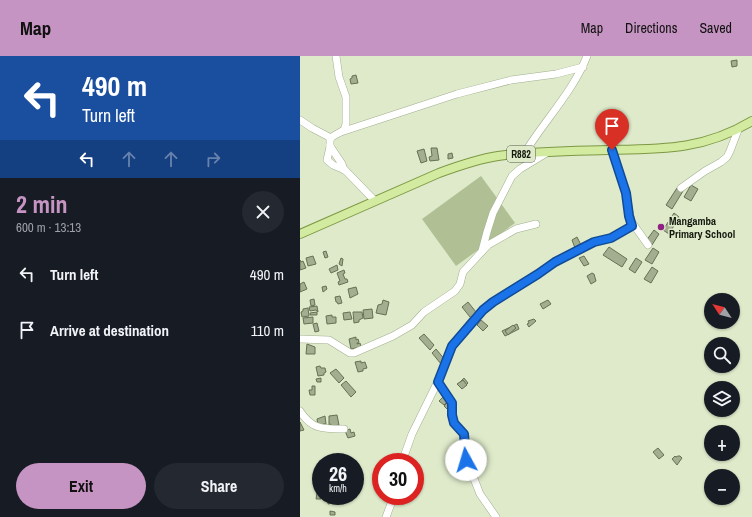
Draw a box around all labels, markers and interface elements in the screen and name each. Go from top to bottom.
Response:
text: Map [20,15,51,41]
text: Map [581,19,603,37]
text: Directions [625,19,677,37]
text: Saved [699,19,732,37]
text: 490 m [82,67,147,105]
icon: left [16,72,68,124]
text: Turn left [82,103,135,128]
pin [595,109,629,150]
icon: arrive [601,115,623,137]
road number: R882 [507,146,535,162]
icon: left [76,148,98,170]
icon: ahead [118,148,140,170]
icon: ahead [160,148,182,170]
icon: right [202,148,224,170]
text: 2 min [16,188,67,220]
button: close [242,191,284,233]
place label: Mangamba Primary School [669,214,735,241]
text: 600 m · 13:13 [16,219,81,236]
marker: Mangamba Primary School [656,222,666,232]
icon: left [16,263,38,285]
text: Turn left [50,264,98,285]
text: 490 m [250,264,284,285]
north arrow [704,293,740,329]
map controls [704,293,740,505]
icon: arrive [16,319,38,341]
text: Arrive at destination [50,320,169,341]
text: 110 m [251,320,284,341]
button: search [704,337,740,373]
button: layers [704,381,740,417]
button: + [704,425,740,461]
position arrow [445,439,487,481]
speed limit sign: 30 [372,453,424,505]
text: 26 [329,460,347,487]
button: Exit [16,463,146,509]
button: Share [154,463,284,509]
button: − [704,469,740,505]
text: km/h [329,482,347,495]

